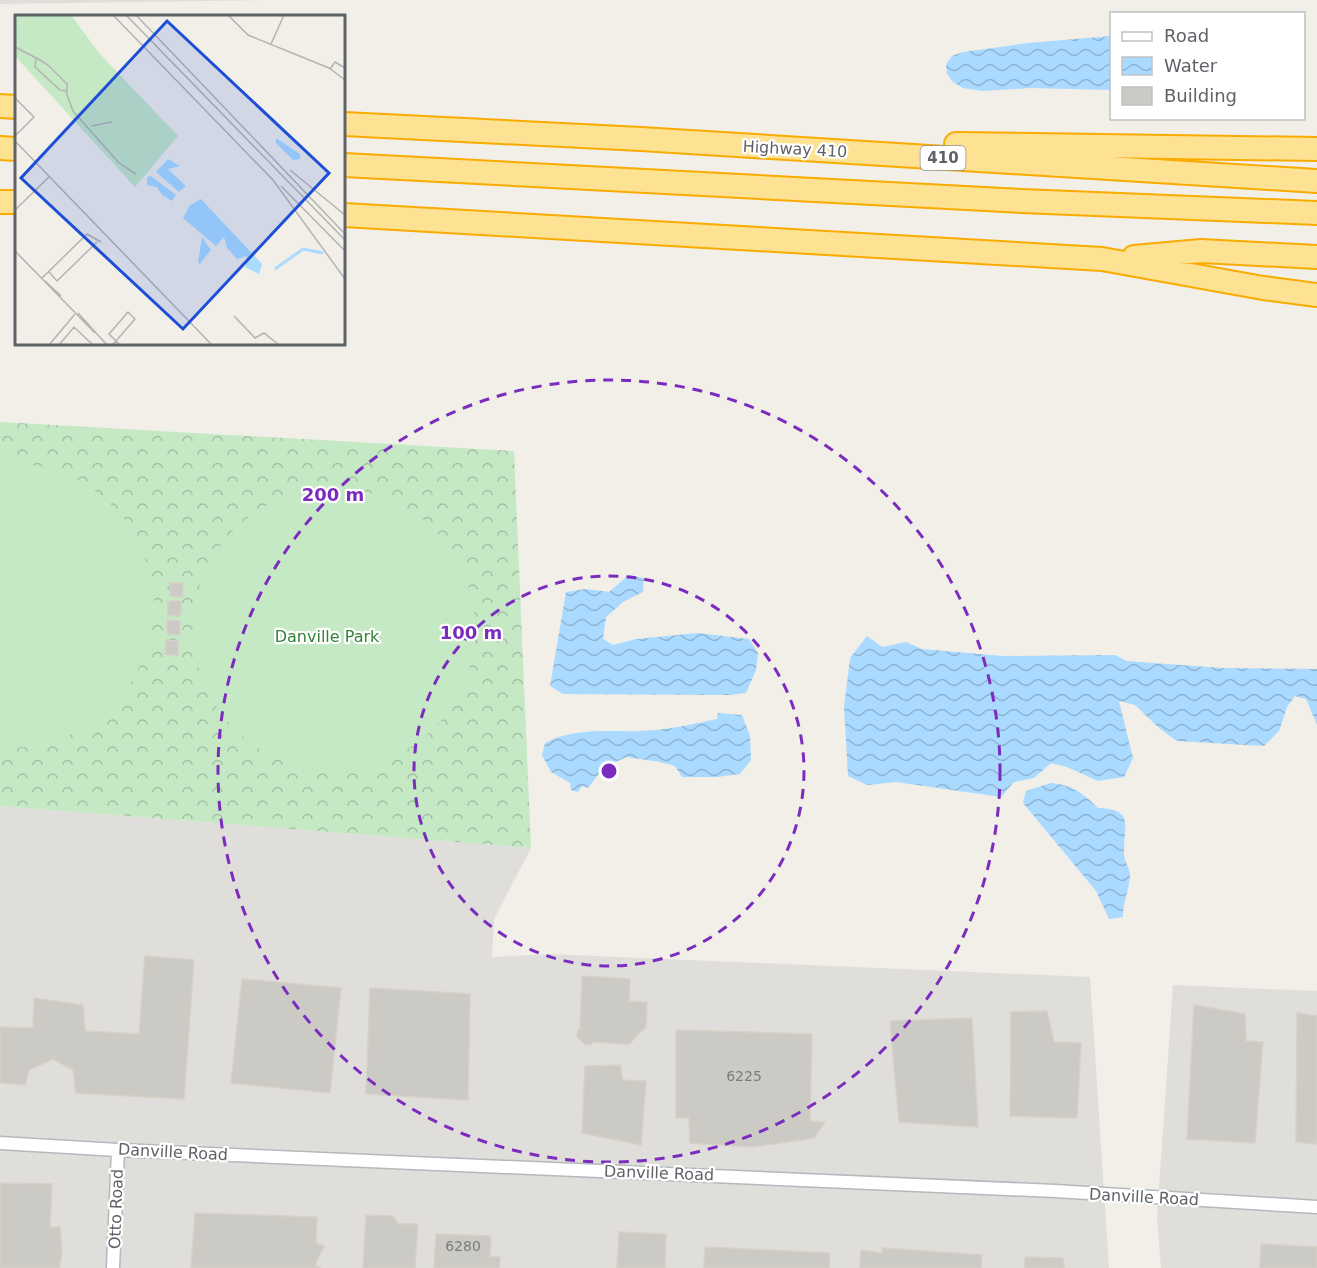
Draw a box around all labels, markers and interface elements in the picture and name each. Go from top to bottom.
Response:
legend [1110,12,1305,120]
inset map [15,15,345,345]
text: Road [1164,25,1209,46]
text: Water [1164,55,1218,76]
text: Building [1164,85,1237,106]
street label: Highway 410 [742,137,848,161]
road number: 410 [920,146,966,170]
text: 200 m [302,484,364,505]
text: 100 m [440,622,502,643]
park label: Danville Park [275,627,380,646]
centre of rings [599,761,619,781]
house number: 6225 [726,1068,762,1084]
street label: Danville Road [118,1140,228,1164]
street label: Danville Road [604,1162,714,1184]
street label: Otto Road [105,1169,127,1249]
street label: Danville Road [1089,1185,1199,1209]
house number: 6280 [445,1238,481,1254]

